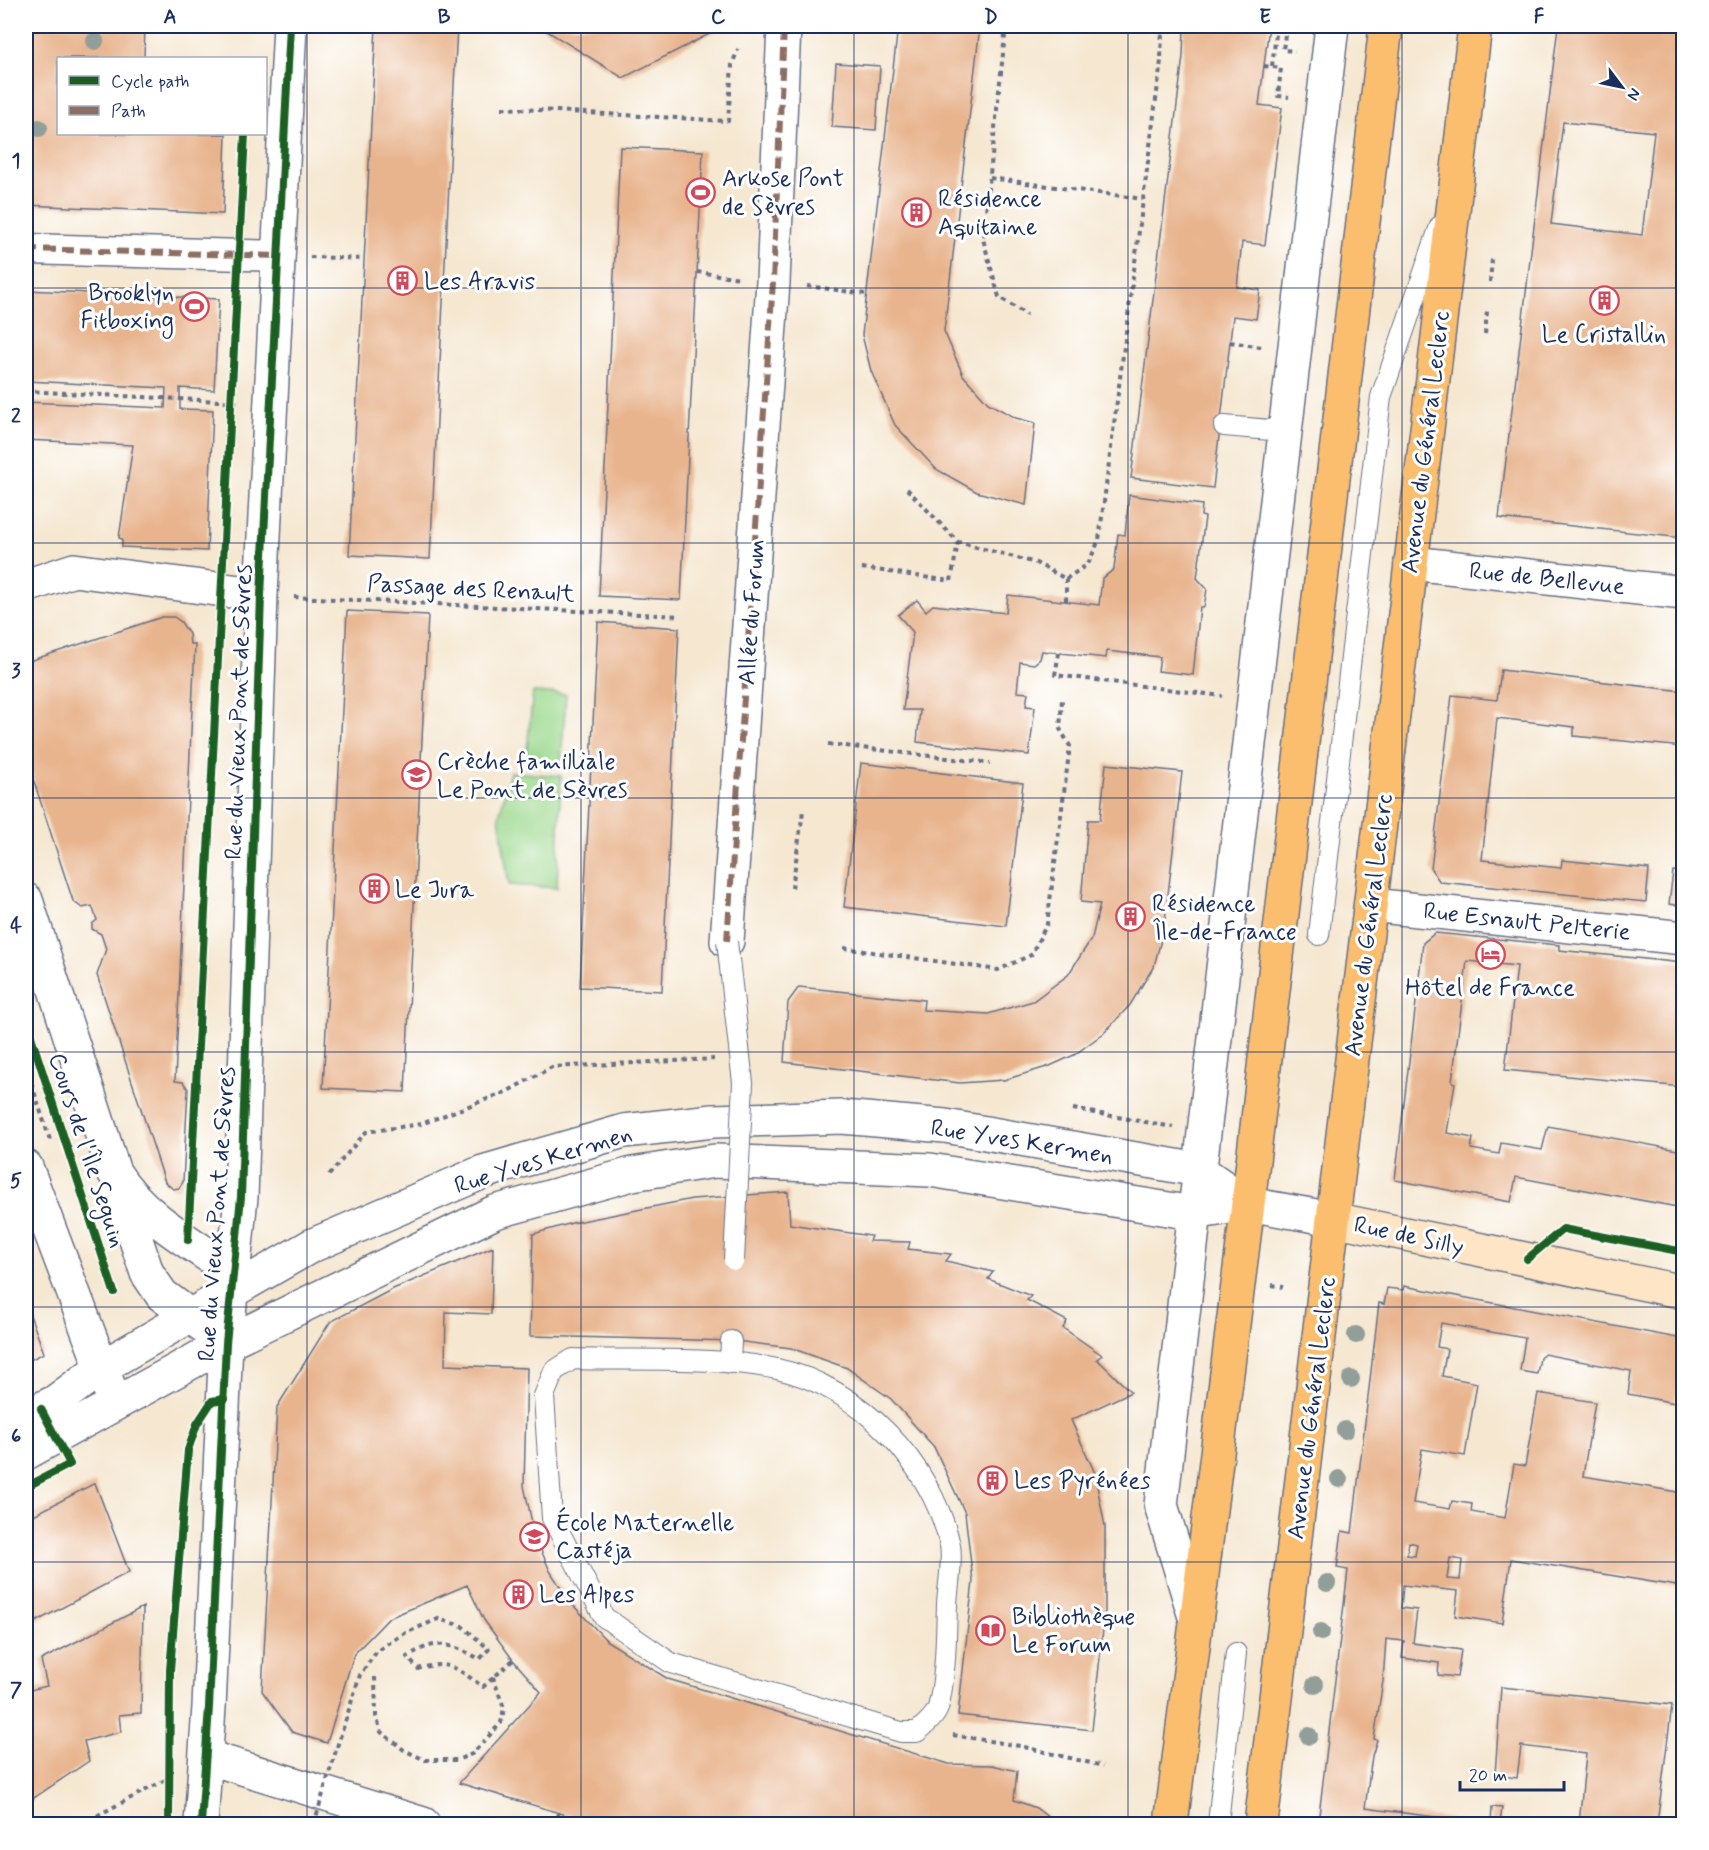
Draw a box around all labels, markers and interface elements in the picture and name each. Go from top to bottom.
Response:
text: A [163,4,177,31]
text: B [438,4,451,31]
text: C [711,4,726,31]
text: D [984,4,998,31]
text: E [1259,4,1271,31]
text: F [1534,4,1545,31]
legend [57,57,267,135]
north arrow [1592,57,1652,117]
text: Cycle path [111,70,189,94]
text: N [1622,84,1645,104]
text: Path [111,100,146,124]
text: 1 [12,148,20,175]
place label: Arkose Pont de Sèvres [722,164,844,223]
sports icon: Arkose Pont de Sèvres [685,176,717,208]
place label: Résidence Aquitaine [938,184,1041,243]
building icon: Résidence Aquitaine [901,196,933,228]
building icon: Les Aravis [387,265,419,297]
place label: Les Aravis [424,267,535,298]
place label: Brooklyn Fitboxing [81,278,174,339]
building icon: Le Cristallin [1588,285,1620,317]
sports icon: Brooklyn Fitboxing [179,290,211,322]
street label: Avenue du Général Leclerc [1395,309,1458,575]
place label: Le Cristallin [1542,320,1666,351]
text: 2 [11,403,21,430]
street label: Allée du Forum [732,538,773,686]
street label: Rue de Bellevue [1467,556,1626,603]
street label: Rue du Vieux Pont de Sèvres [219,564,260,860]
street label: Passage des Renault [366,569,575,610]
text: 3 [11,658,21,685]
place label: Crèche familliale Le Pont de Sèvres [437,747,628,806]
school or university icon: Crèche familliale Le Pont de Sèvres [400,759,432,791]
street label: Avenue du Général Leclerc [1338,792,1401,1058]
building icon: Le Jura [358,873,390,905]
place label: Le Jura [395,875,475,906]
place label: Résidence Île-de-France [1152,889,1297,948]
street label: Rue Esnault Pelterie [1422,896,1632,949]
building icon: Résidence Île-de-France [1115,901,1147,933]
text: 4 [10,913,22,940]
hotel icon: Hôtel de France [1474,938,1506,970]
place label: Hôtel de France [1405,973,1575,1004]
street label: Cours de l'Île Seguin [39,1049,133,1252]
street label: Rue du Vieux Pont de Sèvres [192,1066,243,1363]
street label: Rue Yves Kermen [928,1113,1115,1172]
street label: Rue Yves Kermen [451,1119,636,1202]
text: 5 [10,1168,22,1195]
street label: Rue de Silly [1351,1210,1466,1263]
street label: Avenue du Général Leclerc [1281,1275,1344,1541]
text: 6 [11,1423,21,1450]
building icon: Les Pyrénées [977,1464,1009,1496]
place label: Les Pyrénées [1014,1466,1151,1497]
place label: École Maternelle Castéja [556,1506,734,1567]
school or university icon: École Maternelle Castéja [519,1520,551,1552]
building icon: Les Alpes [502,1578,534,1610]
place label: Les Alpes [539,1580,635,1611]
place label: Bibliothèque Le Forum [1012,1602,1135,1661]
library icon: Bibliothèque Le Forum [975,1614,1007,1646]
text: 7 [10,1677,22,1704]
scale bar [1460,1754,1564,1792]
text: 20 m [1469,1764,1507,1788]

